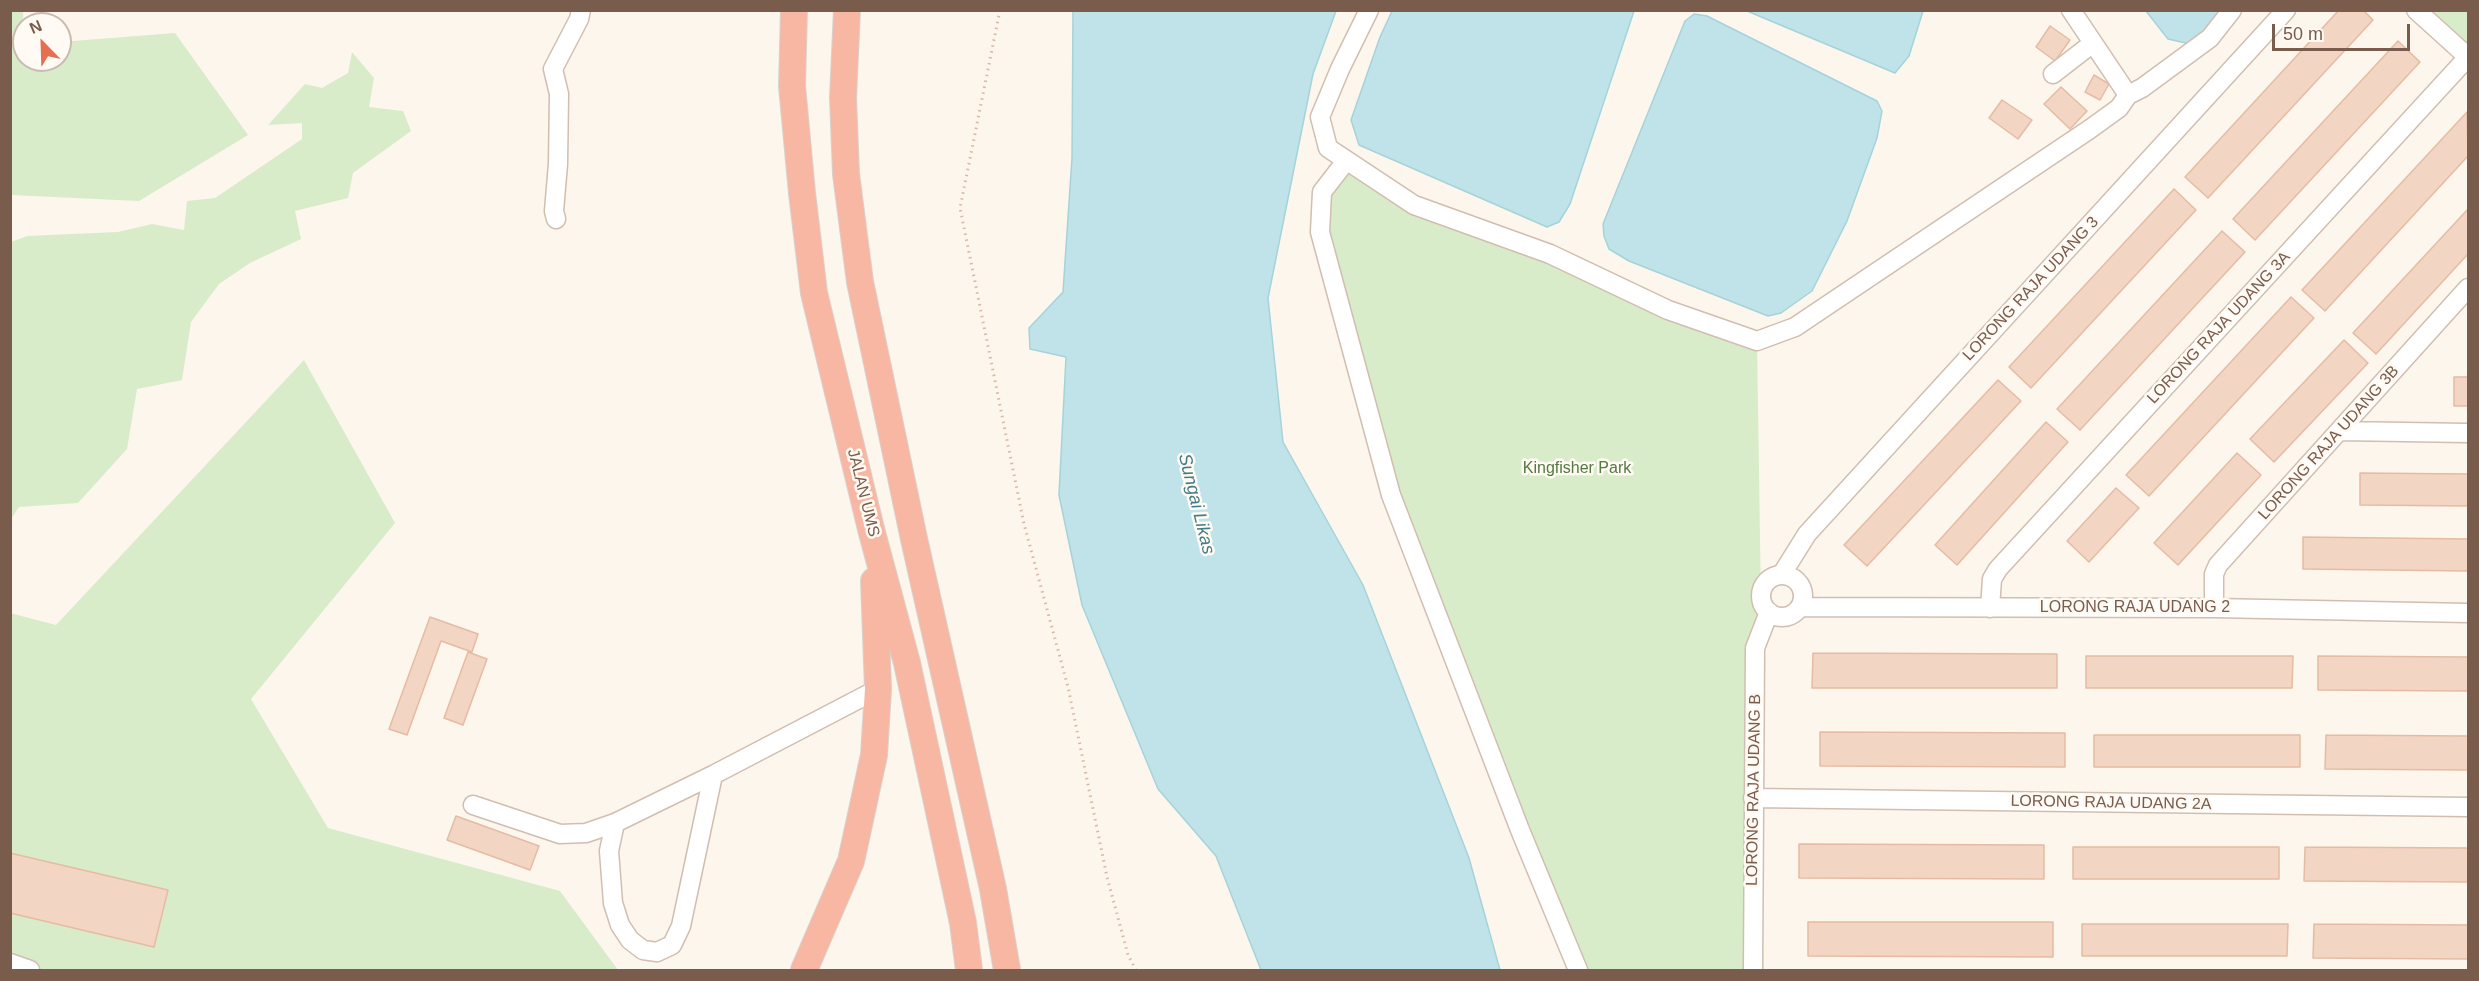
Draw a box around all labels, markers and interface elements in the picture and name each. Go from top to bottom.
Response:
north arrow [12,12,72,72]
scale bar [2275,12,2413,50]
text: N [27,17,44,37]
text: 50 m [2283,24,2323,44]
street label: LORONG RAJA UDANG 3 [1959,213,2103,365]
street label: LORONG RAJA UDANG 3A [2143,248,2295,408]
street label: LORONG RAJA UDANG 3B [2255,362,2403,524]
street label: JALAN UMS [843,447,883,539]
water label: Sungai Likas [1173,451,1219,557]
park label: Kingfisher Park [1523,459,1631,479]
street label: LORONG RAJA UDANG 2 [2040,598,2230,618]
street label: LORONG RAJA UDANG B [1743,694,1765,886]
street label: LORONG RAJA UDANG 2A [2010,792,2212,814]

